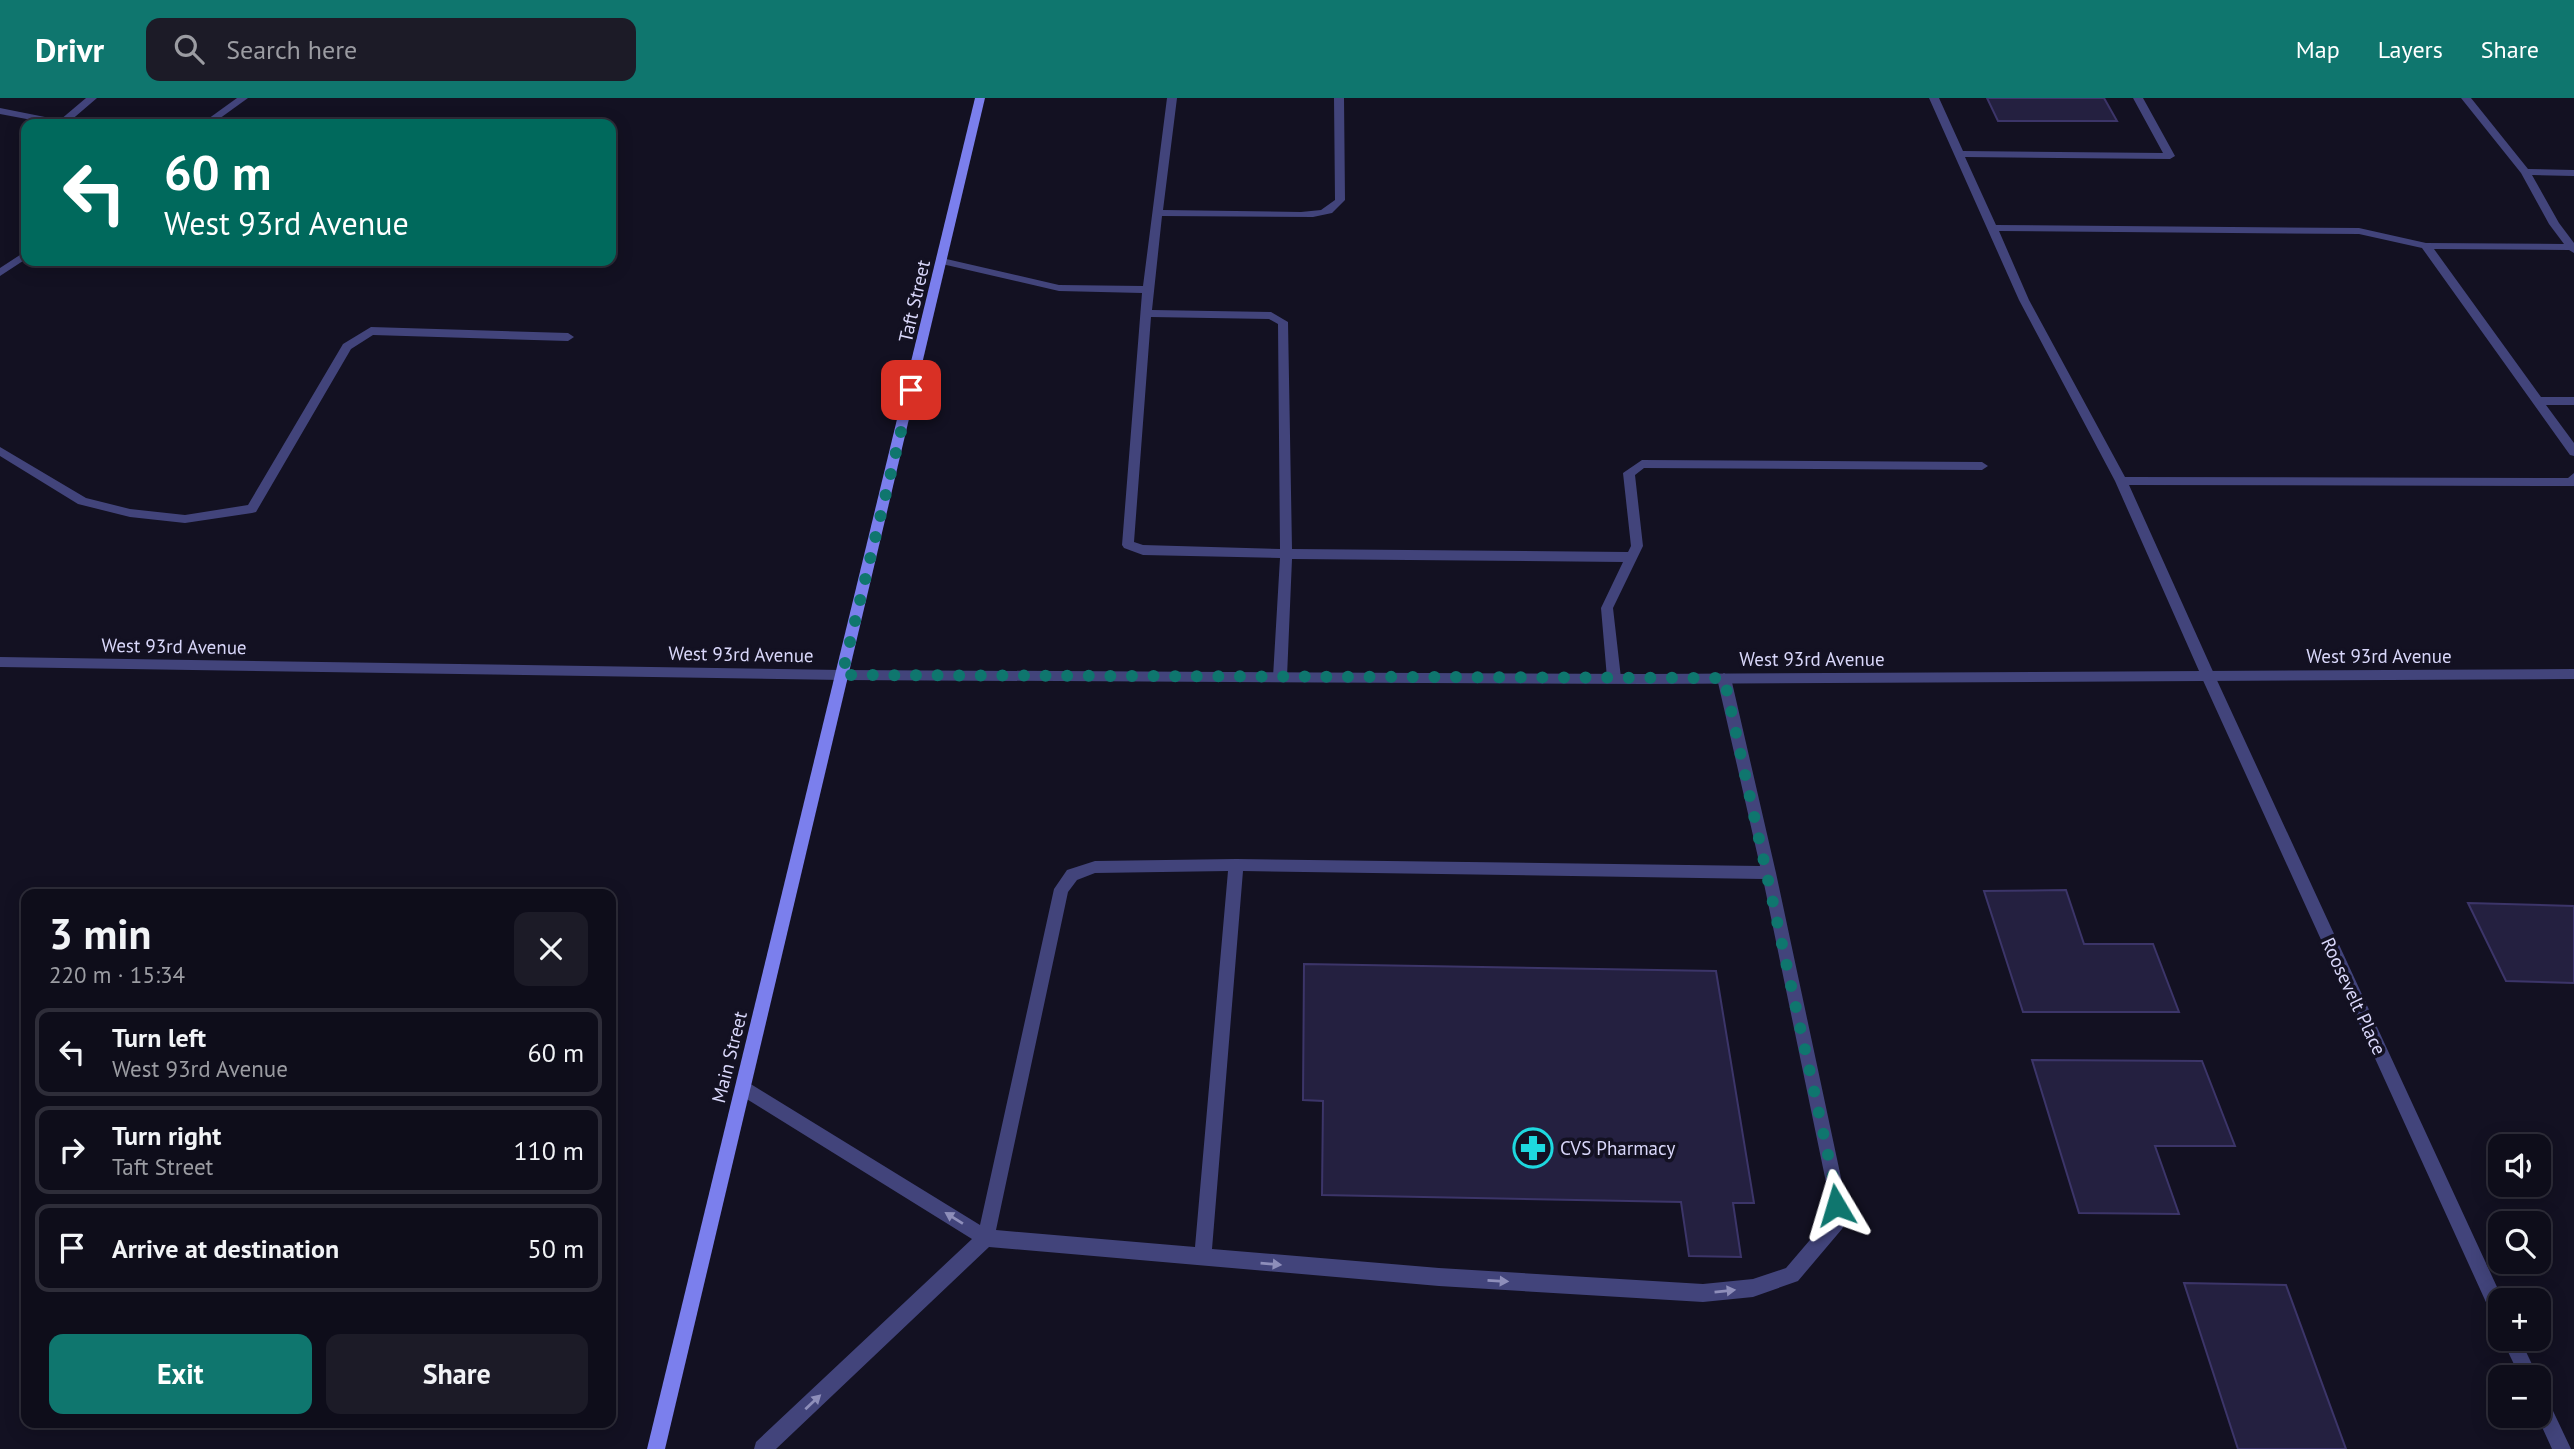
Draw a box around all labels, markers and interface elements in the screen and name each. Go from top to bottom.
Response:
search box [146,18,636,81]
text: Drivr [35,28,104,71]
icon: search [170,30,208,68]
text: Search here [226,33,357,66]
text: Map [2296,34,2340,65]
text: Layers [2378,34,2443,65]
text: Share [2481,34,2539,65]
text: 60 m [164,140,271,204]
icon: left [49,147,140,238]
text: West 93rd Avenue [164,202,409,244]
street label: Taft Street [893,257,935,345]
pin [881,360,941,420]
icon: arrive [892,371,930,409]
street label: West 93rd Avenue [101,633,247,659]
street label: West 93rd Avenue [668,641,814,667]
street label: West 93rd Avenue [2306,644,2452,668]
street label: West 93rd Avenue [1739,647,1885,671]
text: 3 min [49,906,151,961]
button: close [514,912,588,986]
street label: Roosevelt Place [2316,933,2392,1059]
text: 220 m · 15:34 [49,960,185,989]
street label: Main Street [706,1008,752,1105]
text: Turn left [112,1021,206,1054]
icon: left [53,1033,91,1071]
text: 60 m [528,1036,584,1069]
text: West 93rd Avenue [112,1054,288,1083]
text: Turn right [112,1119,221,1152]
pharmacy icon: CVS Pharmacy [1512,1127,1554,1169]
icon: right [53,1131,91,1169]
text: 110 m [513,1134,584,1167]
map controls [2488,1134,2551,1428]
button: sound [2488,1134,2551,1197]
place label: CVS Pharmacy [1560,1136,1675,1160]
text: Taft Street [112,1152,213,1181]
position arrow [1799,1168,1873,1242]
button: search [2488,1211,2551,1274]
one-way arrow [945,1212,964,1224]
icon: arrive [53,1229,91,1267]
text: Arrive at destination [112,1232,339,1265]
text: 50 m [528,1232,584,1265]
one-way arrow [1260,1259,1282,1270]
one-way arrow [1487,1276,1509,1287]
one-way arrow [1714,1285,1736,1296]
button: + [2488,1288,2551,1351]
button: Exit [49,1334,312,1414]
button: Share [326,1334,588,1414]
button: − [2488,1365,2551,1428]
one-way arrow [804,1395,821,1411]

